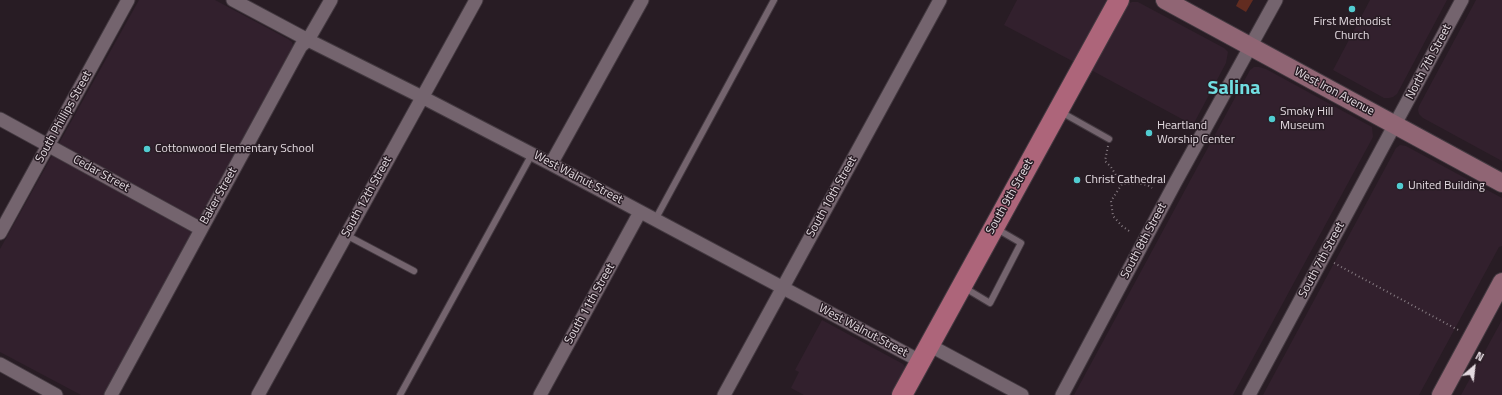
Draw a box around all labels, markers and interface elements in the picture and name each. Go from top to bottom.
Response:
marker: First Methodist Church [1347,4,1357,14]
place label: First Methodist Church [1313,15,1391,43]
street label: North 7th Street [1403,22,1455,102]
street label: West Iron Avenue [1291,65,1377,119]
street label: South Phillips Street [33,69,95,165]
district label: Salina [1208,77,1260,101]
place label: Smoky Hill Museum [1280,105,1333,133]
marker: Smoky Hill Museum [1267,114,1277,124]
place label: Heartland Worship Center [1157,119,1235,147]
marker: Heartland Worship Center [1144,128,1154,138]
place label: Cottonwood Elementary School [155,142,314,156]
marker: Cottonwood Elementary School [142,144,152,154]
street label: West Walnut Street [531,148,625,208]
street label: Cedar Street [70,153,132,195]
street label: South 12th Street [339,154,395,240]
street label: South 10th Street [804,154,860,240]
street label: South 9th Street [983,157,1037,237]
street label: Baker Street [197,165,241,227]
place label: Christ Cathedral [1085,173,1166,187]
marker: Christ Cathedral [1072,175,1082,185]
place label: United Building [1408,179,1485,193]
marker: United Building [1395,181,1405,191]
street label: South 8th Street [1118,201,1170,281]
street label: South 7th Street [1296,220,1348,300]
street label: South 11th Street [562,261,618,347]
street label: West Walnut Street [816,301,910,361]
north arrow [1454,347,1494,387]
text: N [1473,348,1487,365]

